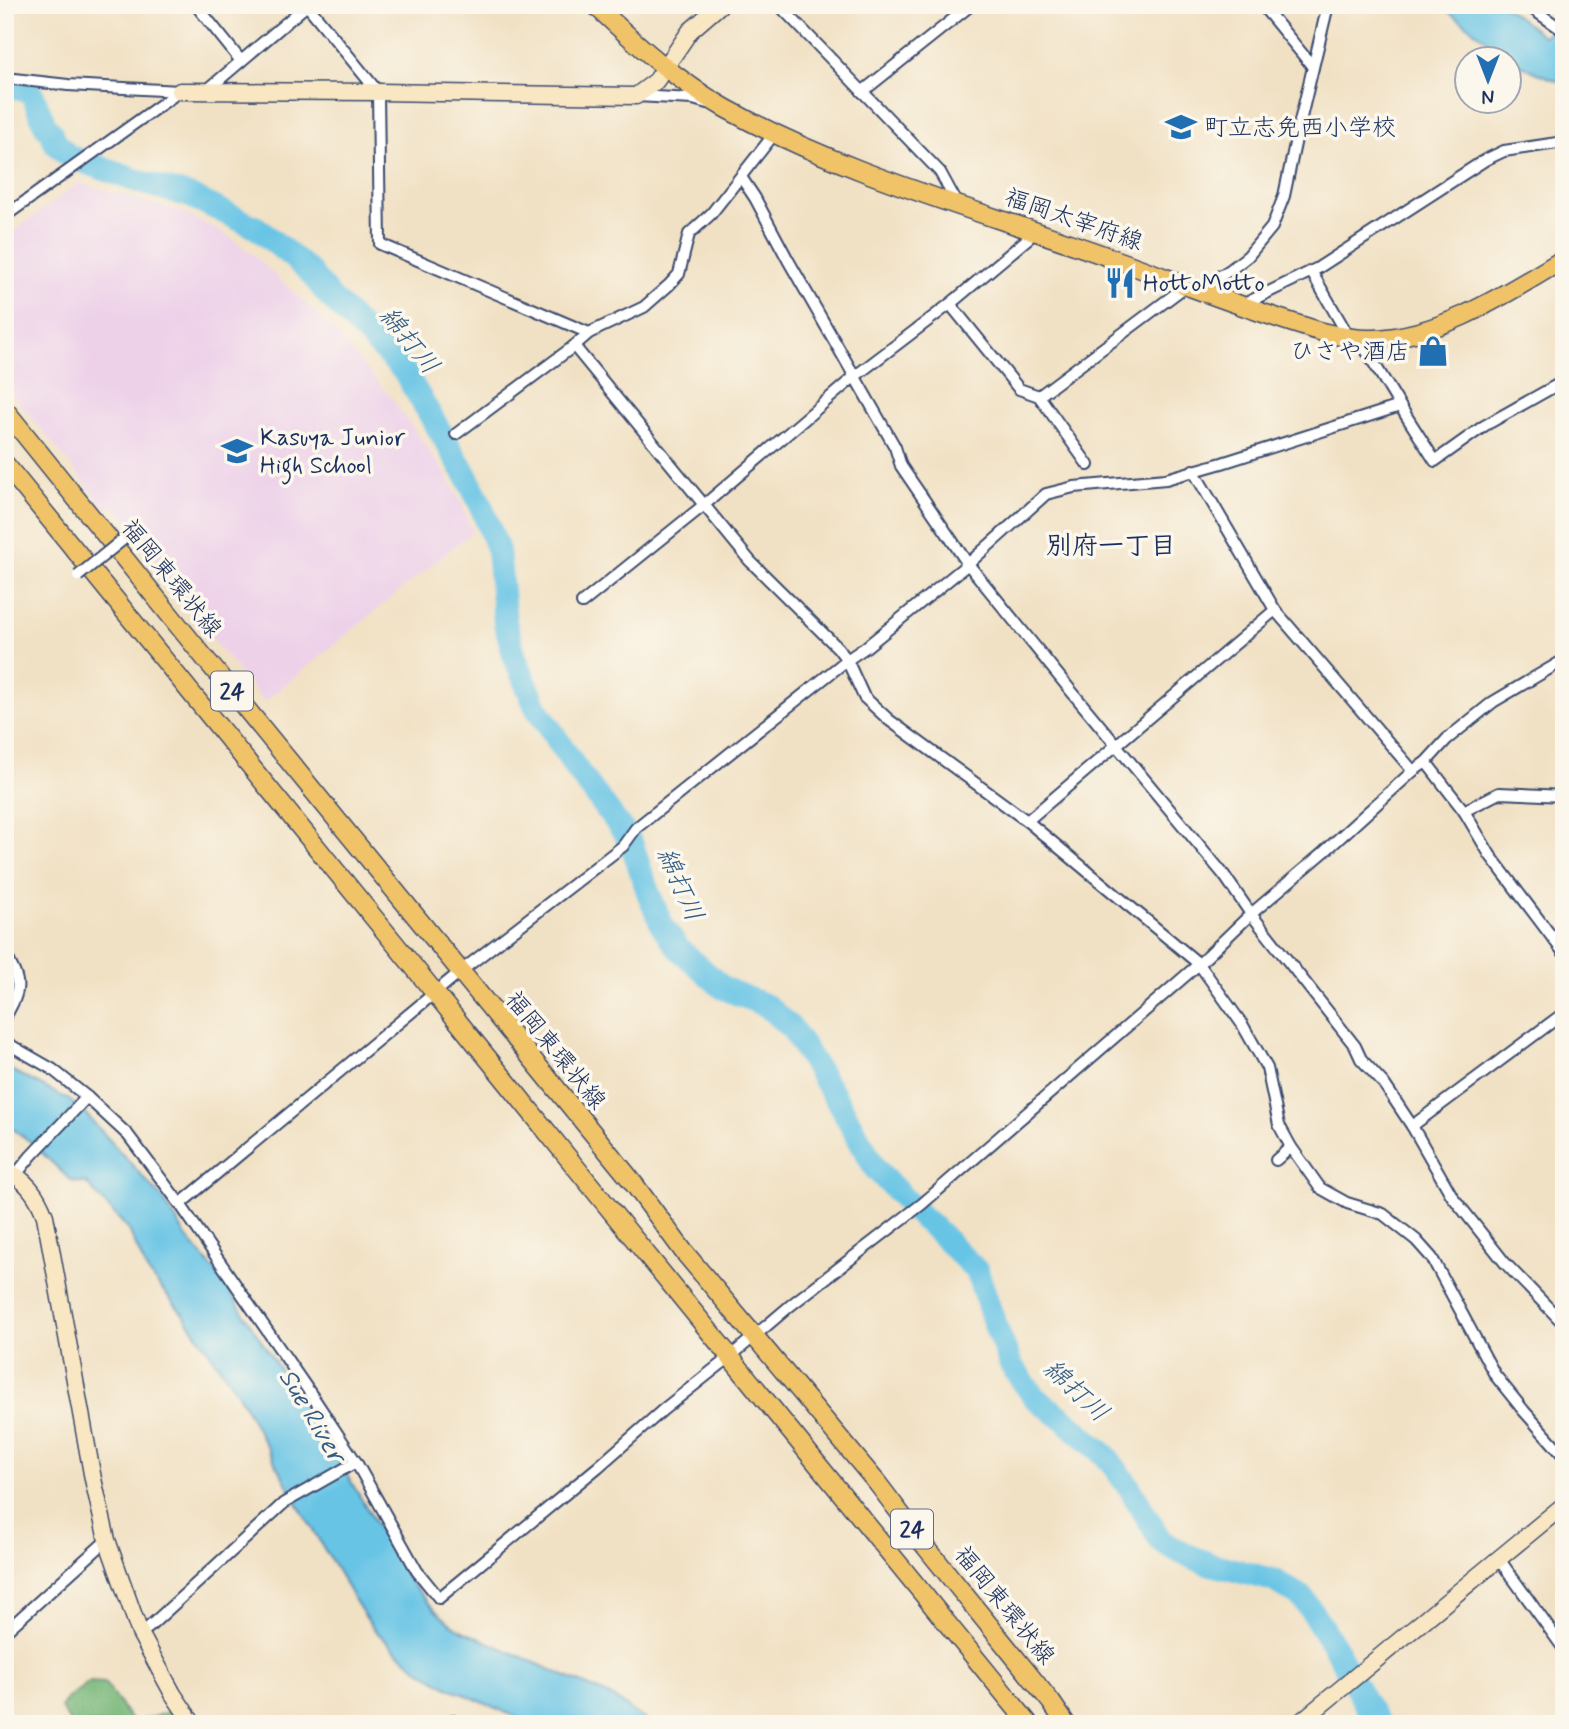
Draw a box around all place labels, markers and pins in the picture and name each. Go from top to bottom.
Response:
school or university icon: 町立志免西小学校 [1164,110,1198,144]
place label: 町立志免西小学校 [1204,113,1396,144]
restaurant icon: HottoMotto [1103,266,1137,300]
place label: HottoMotto [1143,269,1265,300]
shop icon: ひさや酒店 [1416,334,1450,368]
place label: ひさや酒店 [1290,337,1410,368]
place label: Kasuya Junior High School [260,423,406,485]
school or university icon: Kasuya Junior High School [220,434,254,468]

